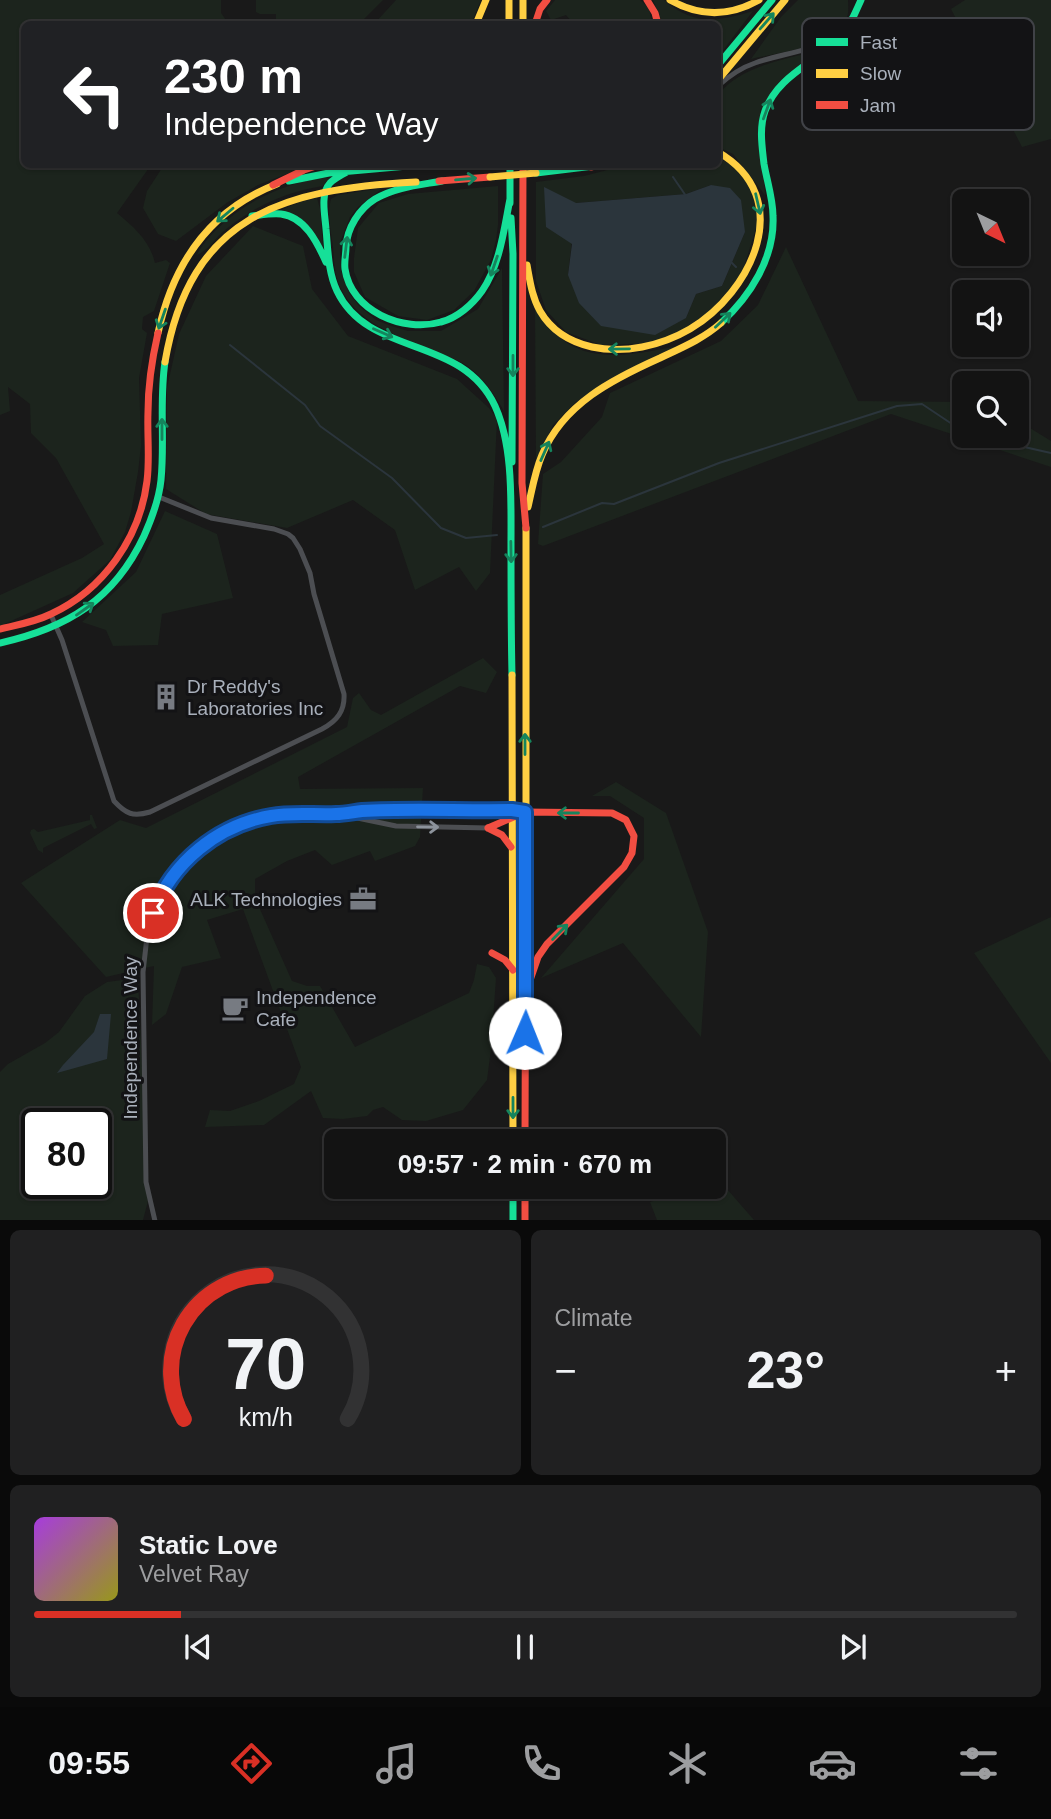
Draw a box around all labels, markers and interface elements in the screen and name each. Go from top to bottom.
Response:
one-way arrow [759,12,775,30]
legend [802,18,1034,130]
text: Fast [860,32,898,53]
icon: left [49,49,140,140]
text: 230 m [164,49,303,103]
text: Slow [860,63,901,84]
text: Jam [860,95,896,116]
one-way arrow [762,99,774,121]
text: Independence Way [164,106,439,142]
one-way arrow [454,172,477,185]
north arrow [952,189,1029,266]
map controls [952,189,1029,448]
one-way arrow [752,192,765,214]
one-way arrow [217,207,235,223]
one-way arrow [340,236,353,259]
one-way arrow [487,254,499,276]
button: sound [952,280,1029,357]
one-way arrow [155,308,167,330]
one-way arrow [714,311,731,328]
one-way arrow [372,327,394,340]
one-way arrow [608,342,631,356]
one-way arrow [506,354,520,377]
button: search [952,371,1029,448]
one-way arrow [155,418,169,441]
one-way arrow [539,441,552,463]
one-way arrow [504,540,517,563]
one-way arrow [75,602,94,616]
place label: Dr Reddy's Laboratories Inc [187,676,323,719]
building icon: Dr Reddy's Laboratories Inc [151,682,181,712]
one-way arrow [518,733,532,756]
one-way arrow [557,806,580,820]
one-way arrow [417,821,440,834]
pin [123,883,183,943]
office icon: ALK Technologies [348,884,378,914]
place label: ALK Technologies [190,889,342,910]
icon: arrive [134,894,172,932]
one-way arrow [551,923,568,940]
street label: Independence Way [120,956,141,1120]
place label: Independence Cafe [256,987,376,1030]
cafe icon: Independence Cafe [220,993,250,1023]
position arrow [488,996,562,1070]
one-way arrow [506,1096,520,1119]
speed limit sign: 80 [21,1108,112,1199]
text: 09:57 · 2 min · 670 m [398,1149,652,1179]
text: Climate [555,1305,632,1331]
text: 70 [225,1323,306,1404]
text: 23° [746,1341,825,1399]
text: − [555,1350,577,1392]
text: + [995,1350,1017,1392]
text: km/h [238,1402,292,1430]
text: Static Love [139,1530,278,1560]
text: Velvet Ray [139,1561,249,1587]
icon: previous [179,1628,217,1666]
icon: pause [506,1628,544,1666]
icon: next [834,1628,872,1666]
icon: directions [227,1739,276,1788]
icon: music [372,1739,421,1788]
icon: phone [517,1739,566,1788]
icon: climate [663,1739,712,1788]
icon: car [808,1739,857,1788]
icon: filters [954,1739,1003,1788]
text: 09:55 [48,1745,130,1781]

